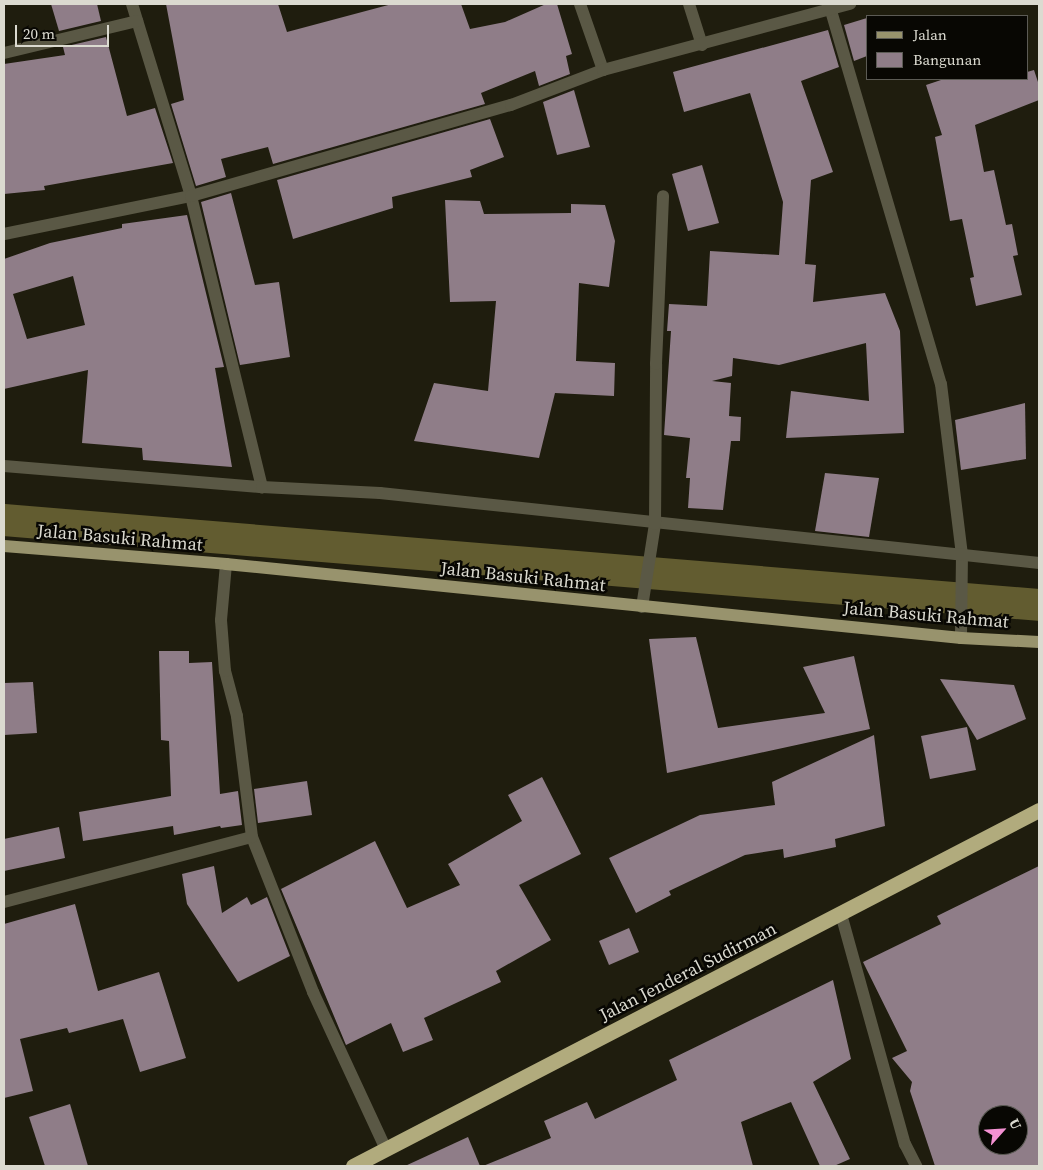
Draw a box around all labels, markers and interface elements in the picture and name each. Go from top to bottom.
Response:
scale bar [18,15,111,47]
legend [866,15,1028,80]
text: 20 m [23,23,55,44]
text: Jalan [913,24,947,45]
text: Bangunan [913,49,981,70]
street label: Jalan Basuki Rahmat [36,520,204,556]
street label: Jalan Basuki Rahmat [439,558,607,596]
street label: Jalan Basuki Rahmat [842,597,1010,633]
street label: Jalan Jenderal Sudirman [596,918,780,1026]
north arrow [978,1105,1028,1155]
text: U [1004,1115,1027,1133]

